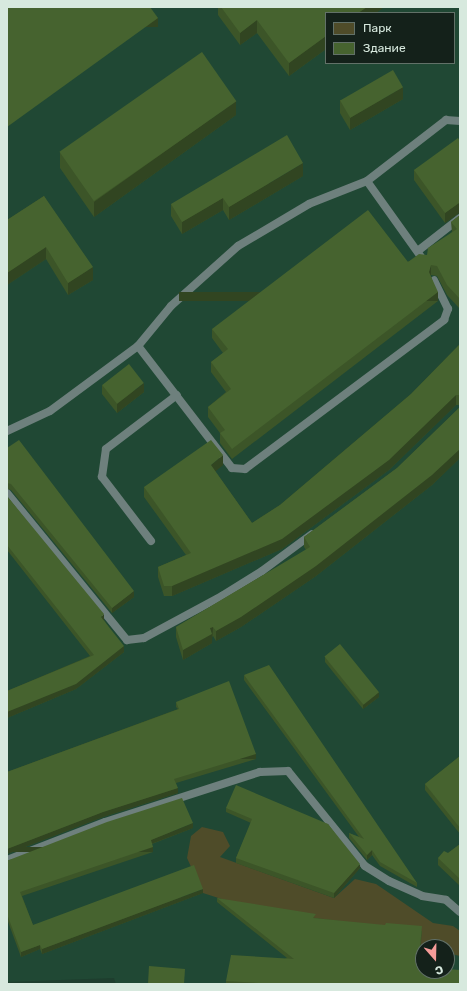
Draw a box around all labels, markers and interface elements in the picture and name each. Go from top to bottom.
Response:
legend [325,12,455,64]
text: Парк [363,21,392,35]
text: Здание [363,41,406,55]
north arrow [415,939,455,979]
text: С [433,962,445,977]

